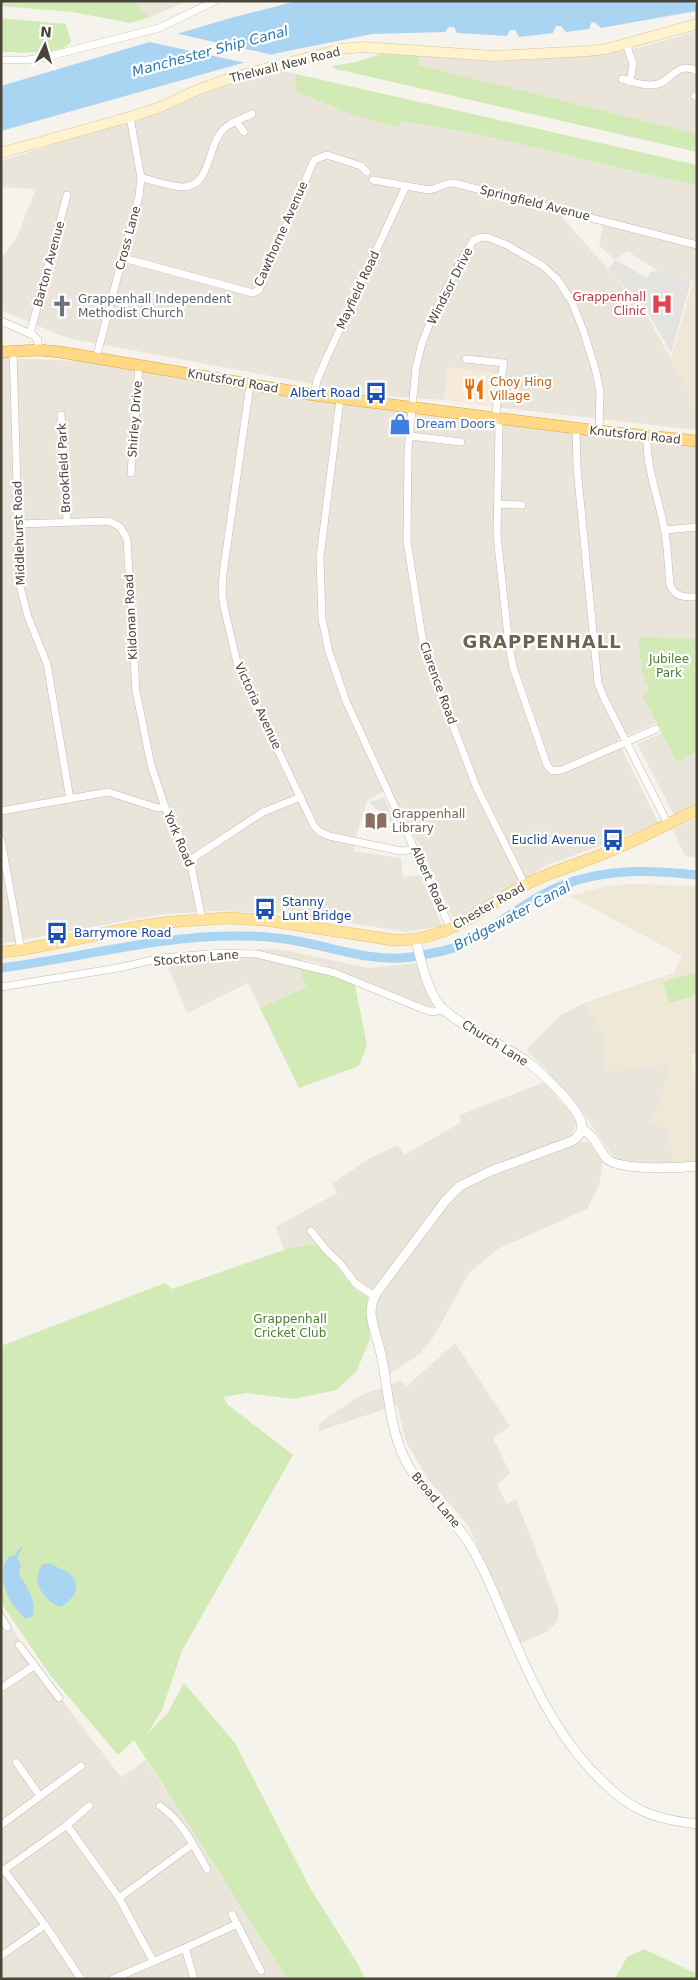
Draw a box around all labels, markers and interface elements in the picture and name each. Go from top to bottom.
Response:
north arrow [20,20,70,70]
water label: Manchester Ship Canal [130,22,290,80]
text: N [40,24,53,41]
street label: Thelwall New Road [227,44,342,86]
street label: Cawthorne Avenue [252,179,310,289]
street label: Springfield Avenue [478,183,592,223]
street label: Cross Lane [113,204,143,272]
street label: Barton Avenue [31,219,67,309]
street label: Windsor Drive [425,245,475,327]
street label: Mayfield Road [334,249,382,331]
place label: Grappenhall Clinic [573,290,646,318]
hospital icon: Grappenhall Clinic [649,291,675,317]
place label: Grappenhall Independent Methodist Church [78,292,232,320]
church icon: Grappenhall Independent Methodist Church [49,293,75,319]
street label: Knutsford Road [187,366,279,396]
place label: Choy Hing Village [490,375,552,403]
restaurant icon: Choy Hing Village [461,376,487,402]
street label: Shirley Drive [125,380,145,458]
bus stop icon: Albert Road [363,380,389,406]
place label: Albert Road [290,386,360,400]
shop icon: Dream Doors [387,411,413,437]
place label: Dream Doors [416,417,495,431]
street label: Brookfield Park [55,423,73,513]
street label: Knutsford Road [589,423,681,447]
street label: Middlehurst Road [10,480,28,586]
street label: Kildonan Road [122,574,140,660]
district label: GRAPPENHALL [462,631,622,652]
street label: Clarence Road [417,640,459,726]
park label: Jubilee Park [648,652,689,680]
street label: Victoria Avenue [232,660,284,752]
place label: Grappenhall Library [392,807,465,835]
street label: York Road [161,808,197,869]
library icon: Grappenhall Library [363,808,389,834]
bus stop icon: Euclid Avenue [600,827,626,853]
place label: Euclid Avenue [512,833,596,847]
street label: Albert Road [408,844,450,914]
water label: Bridgewater Canal [451,878,573,954]
street label: Chester Road [451,880,527,932]
place label: Stanny Lunt Bridge [282,895,351,923]
bus stop icon: Stanny Lunt Bridge [252,896,278,922]
bus stop icon: Barrymore Road [44,920,70,946]
place label: Barrymore Road [74,926,171,940]
street label: Stockton Lane [153,947,239,969]
street label: Church Lane [459,1017,531,1069]
park label: Grappenhall Cricket Club [253,1312,327,1340]
street label: Broad Lane [409,1469,463,1531]

